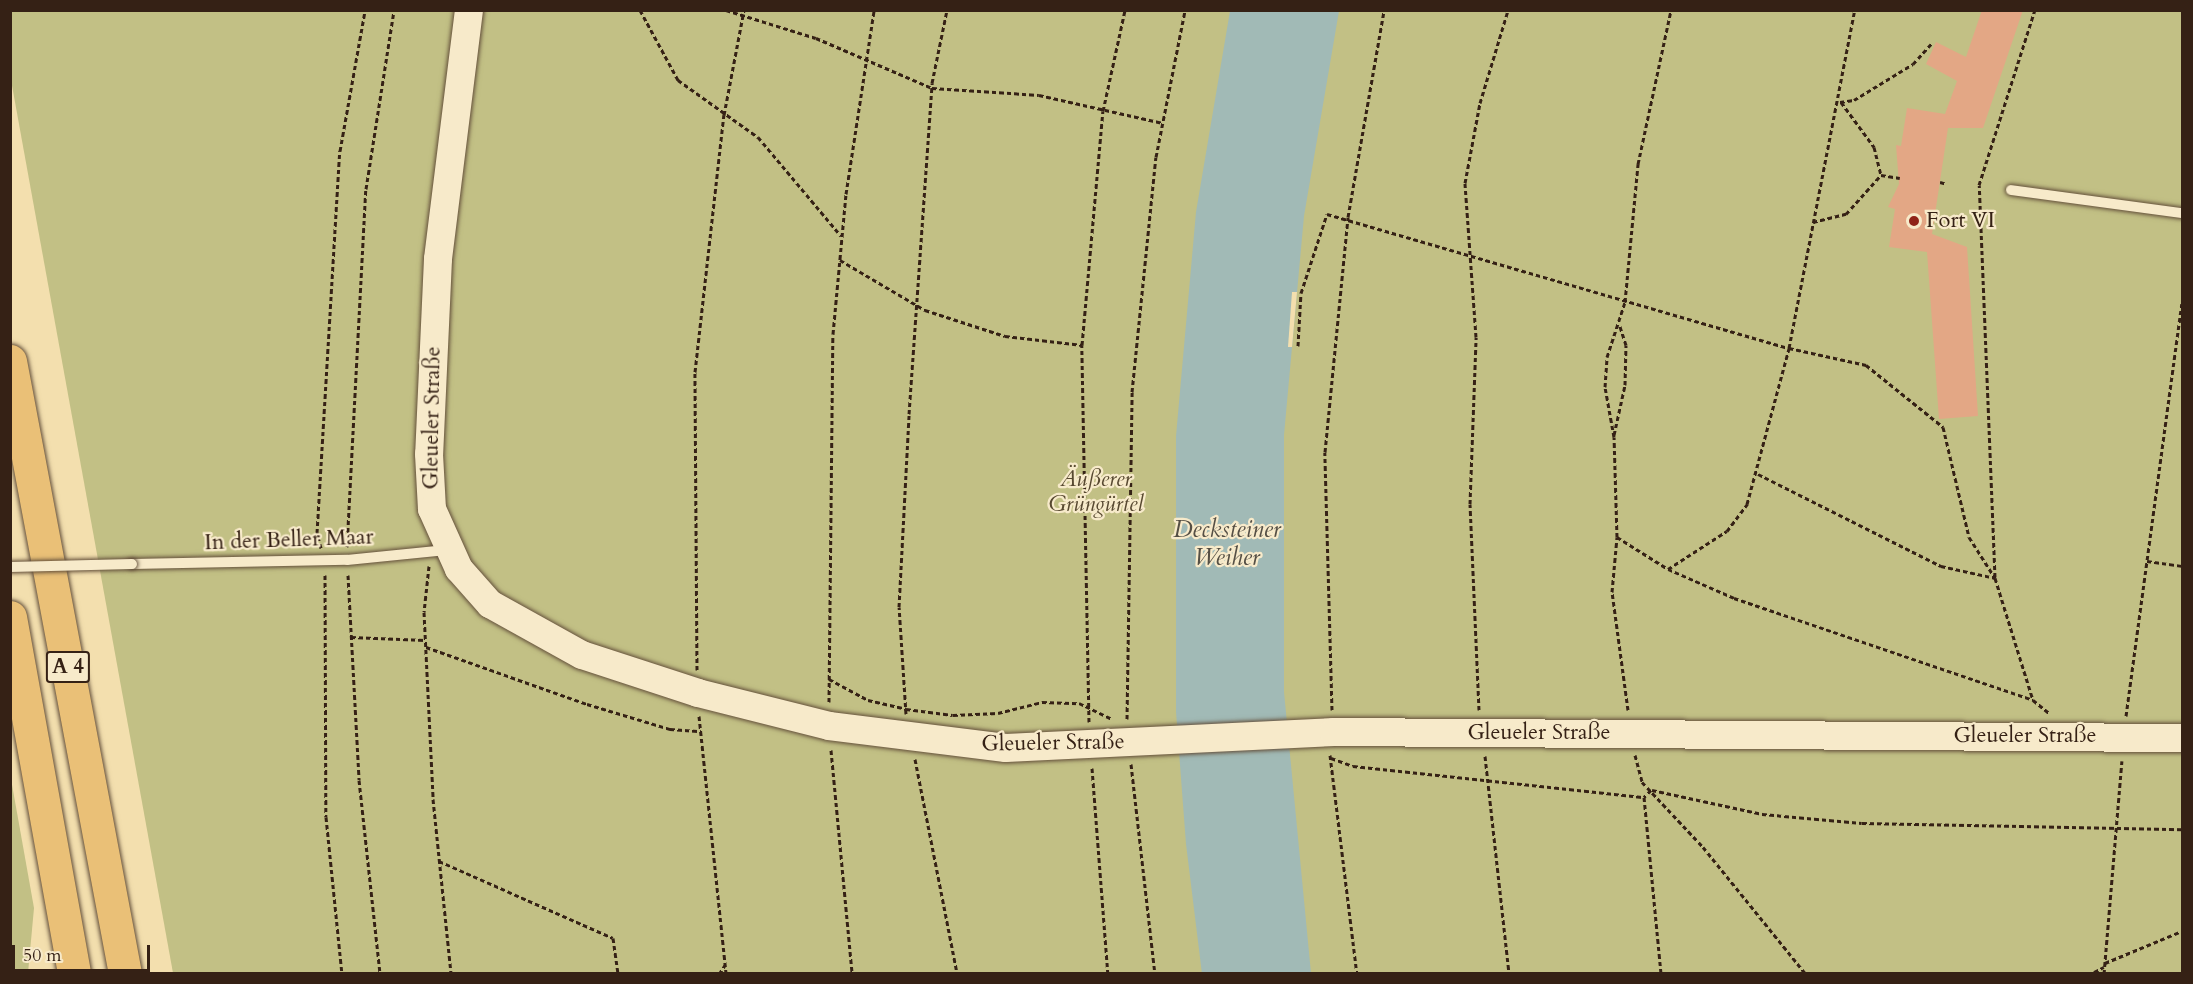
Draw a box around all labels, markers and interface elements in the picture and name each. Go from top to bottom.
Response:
place label: Fort VI [1926,208,1995,234]
marker: Fort VI [1907,214,1921,228]
street label: Gleueler Straße [418,346,446,490]
park label: Äußerer Grüngürtel [1048,466,1144,518]
water label: Decksteiner Weiher [1173,516,1281,572]
street label: In der Beller Maar [204,524,374,556]
road number: A 4 [46,649,90,685]
street label: Gleueler Straße [1467,720,1611,746]
street label: Gleueler Straße [1953,723,2097,749]
street label: Gleueler Straße [981,729,1125,757]
scale bar [15,933,153,971]
text: 50 m [23,943,62,968]

